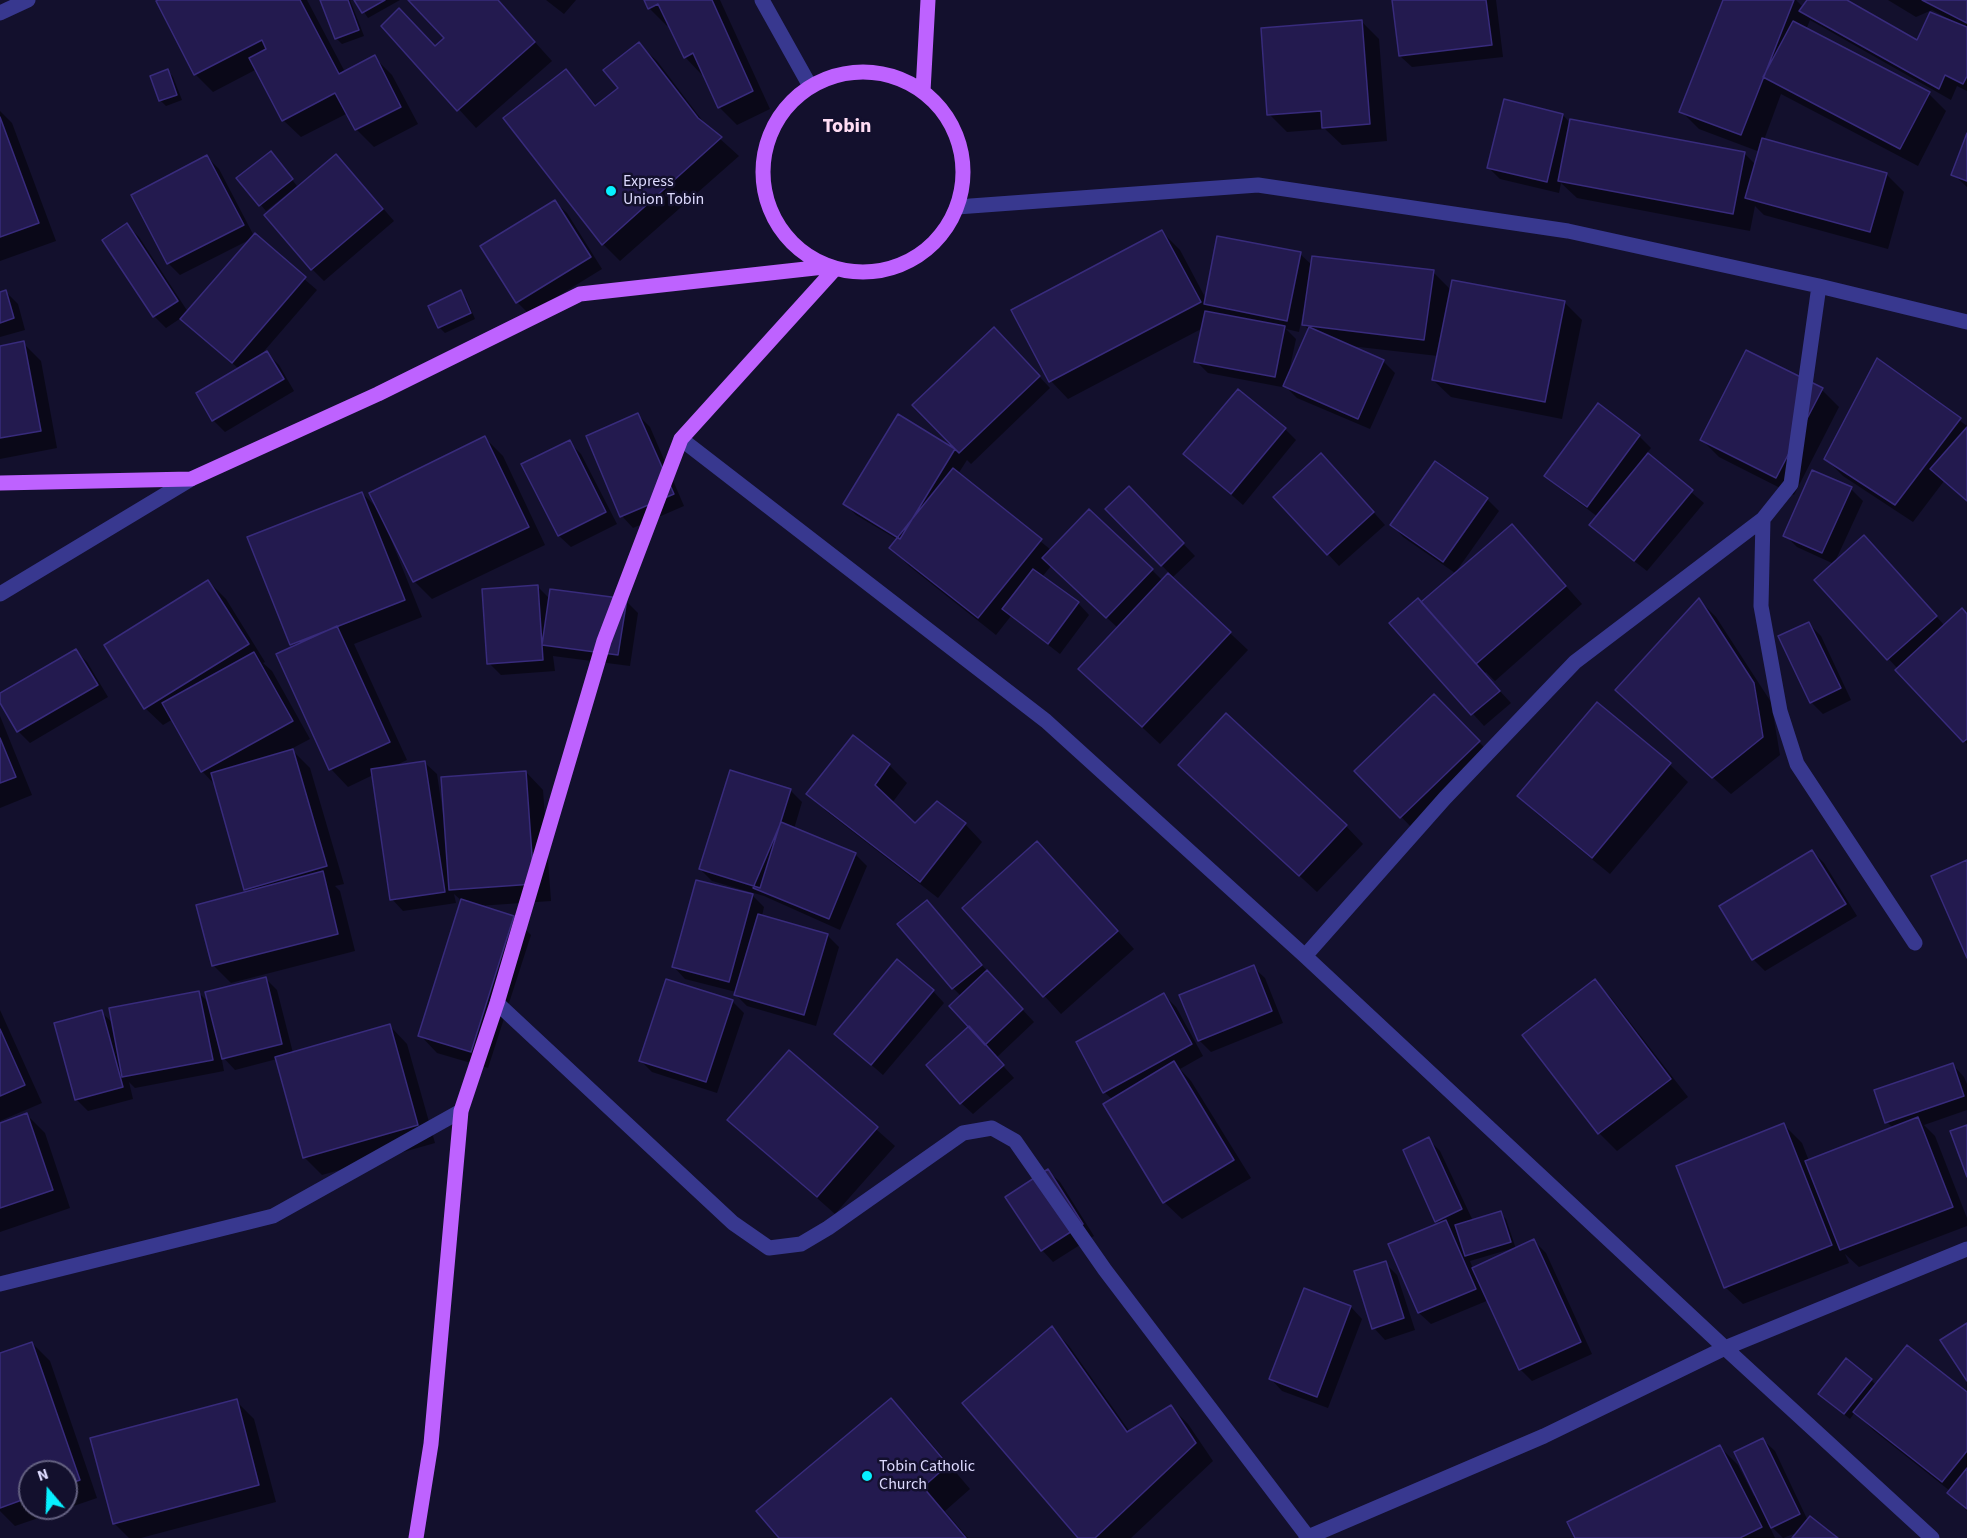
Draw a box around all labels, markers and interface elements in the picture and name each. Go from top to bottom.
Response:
district label: Tobin [822,116,872,140]
place label: Express Union Tobin [623,172,704,210]
marker: Express Union Tobin [604,184,618,198]
place label: Tobin Catholic Church [879,1457,975,1495]
north arrow [18,1460,78,1520]
text: N [34,1463,51,1487]
marker: Tobin Catholic Church [860,1469,874,1483]

